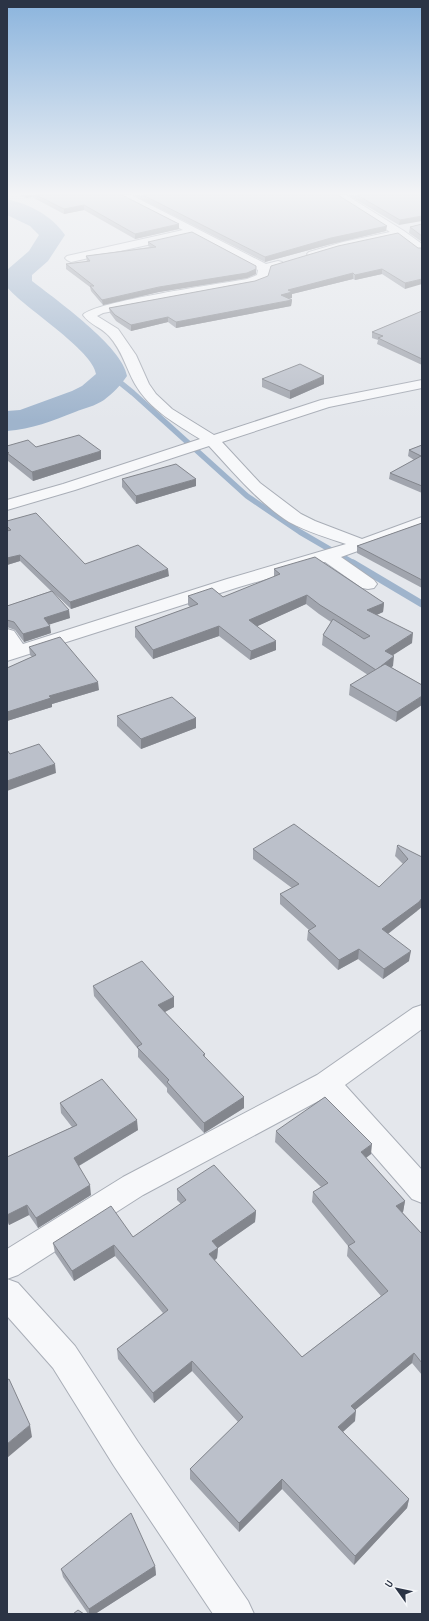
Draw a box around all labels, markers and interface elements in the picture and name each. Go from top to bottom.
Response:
north arrow [377,1569,417,1609]
text: U [382,1578,396,1590]

